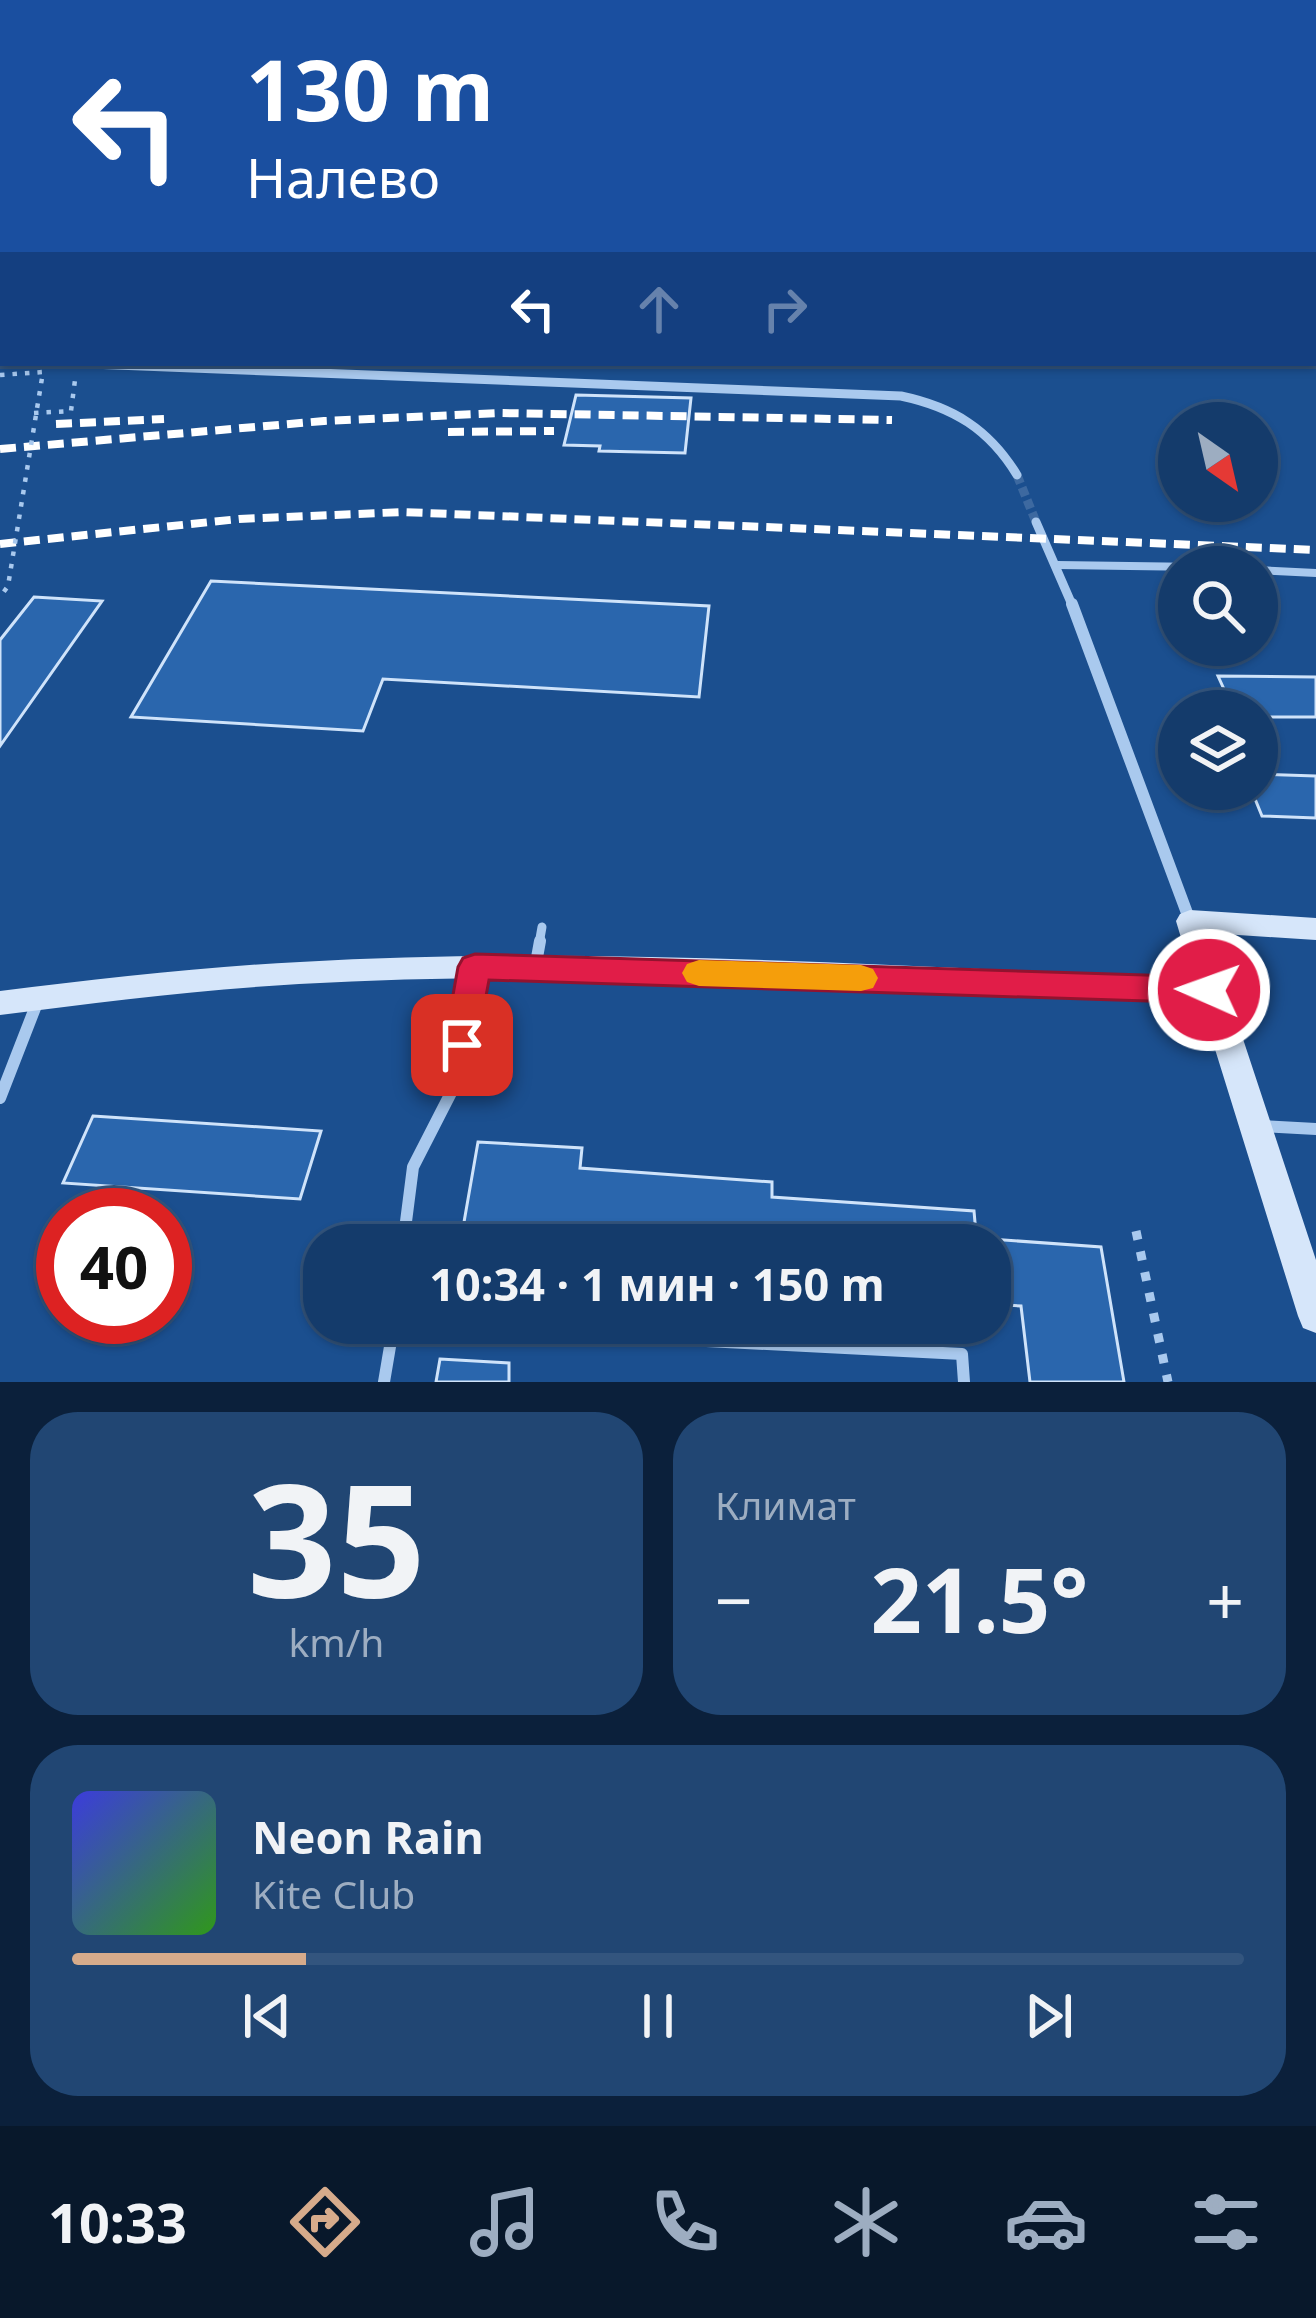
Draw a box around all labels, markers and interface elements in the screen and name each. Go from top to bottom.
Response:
text: 130 m [246,31,494,146]
icon: left [48,48,204,204]
text: Налево [246,140,440,214]
icon: left [500,276,566,342]
icon: ahead [626,276,692,342]
icon: right [752,276,818,342]
north arrow [1158,402,1278,522]
map controls [1158,402,1278,810]
button: search [1158,546,1278,666]
button: layers [1158,690,1278,810]
position arrow [1146,927,1272,1053]
pin [411,994,513,1096]
icon: arrive [429,1012,495,1078]
speed limit sign: 40 [36,1188,192,1344]
text: 10:34 · 1 мин · 150 m [429,1253,885,1314]
text: 35 [247,1430,426,1643]
text: Климат [715,1478,856,1531]
text: 21.5° [871,1537,1088,1659]
text: − [715,1554,753,1644]
text: + [1206,1554,1244,1644]
text: km/h [289,1615,384,1668]
text: Neon Rain [252,1806,484,1867]
text: Kite Club [252,1867,415,1920]
icon: previous [234,1983,300,2049]
icon: pause [625,1983,691,2049]
icon: next [1016,1983,1082,2049]
icon: directions [283,2180,367,2264]
icon: music [463,2180,547,2264]
icon: phone [643,2180,727,2264]
icon: climate [824,2180,908,2264]
icon: car [1004,2180,1088,2264]
icon: filters [1184,2180,1268,2264]
text: 10:33 [48,2185,187,2259]

